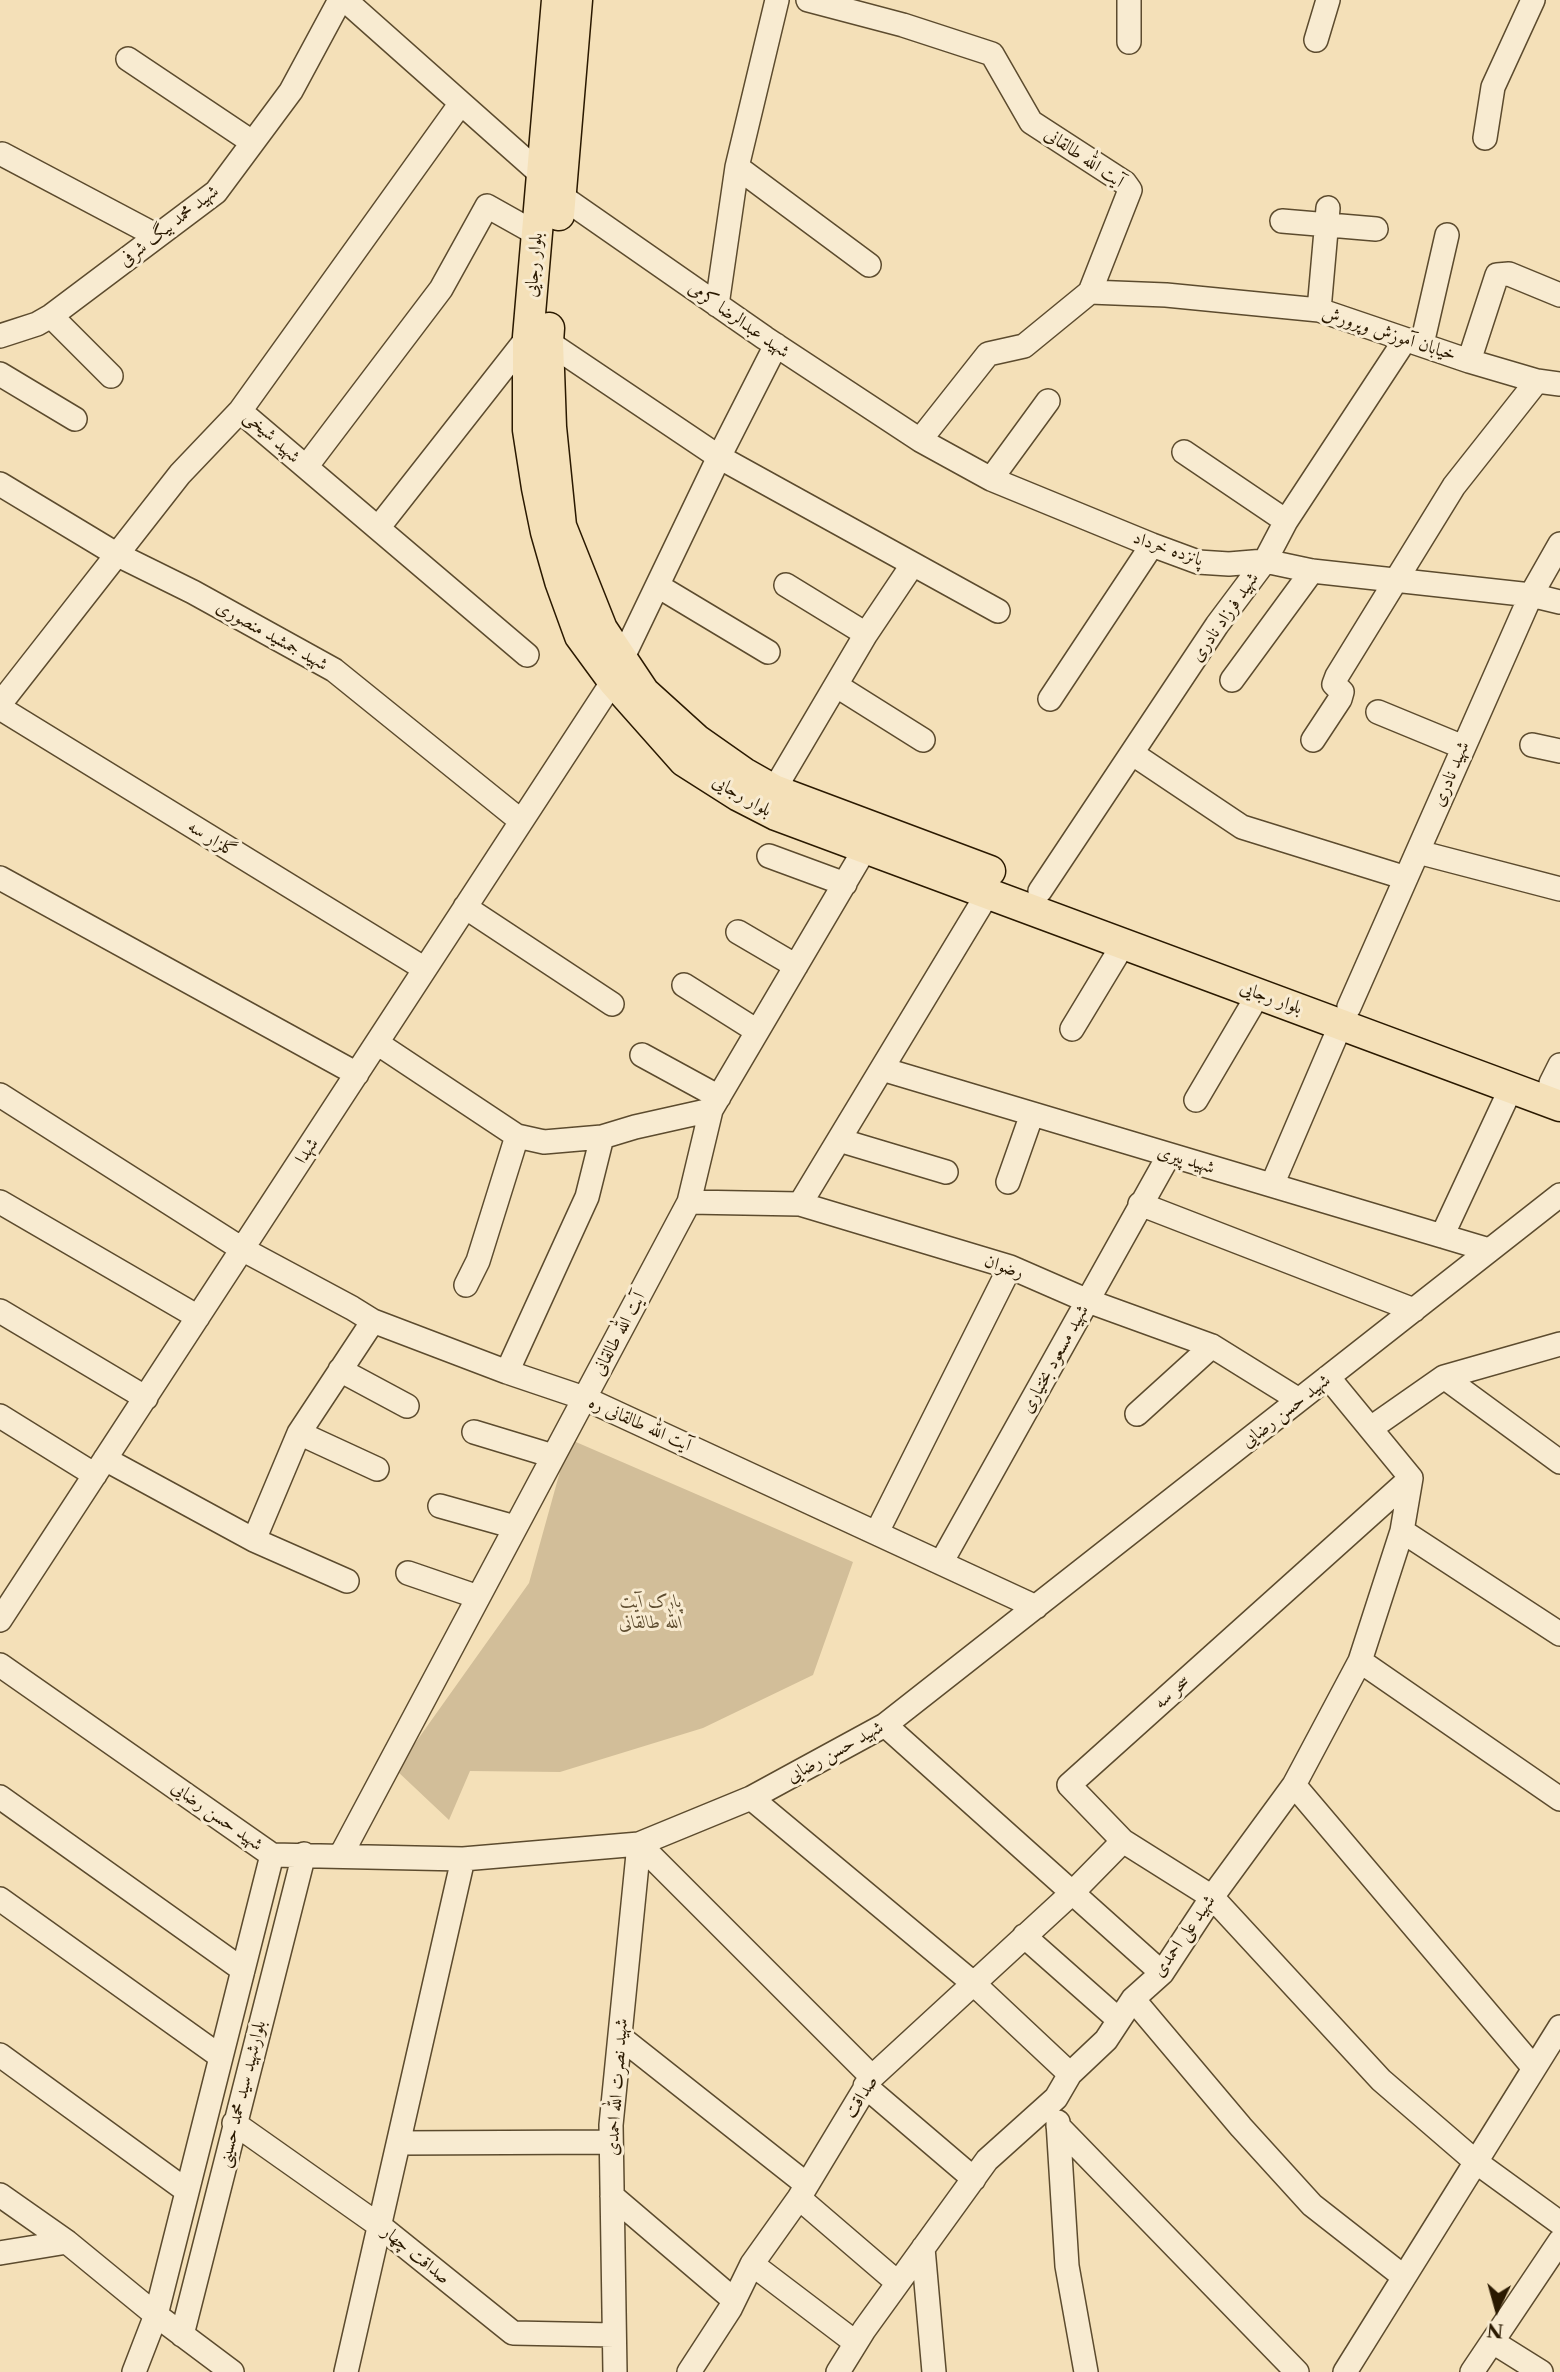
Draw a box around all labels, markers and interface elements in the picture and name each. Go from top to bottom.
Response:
street label: آیت الله طالقانی [1040,123,1128,193]
street label: شهید محمد بیگ شرفی [115,180,223,272]
street label: بلوار رجایی [520,232,548,298]
street label: شهید عبدالرضا کرمی [684,277,794,363]
street label: خیابان آموزش وپرورش [1319,302,1459,366]
street label: شهید شیخی [239,406,305,468]
street label: پانزده خرداد [1130,527,1206,571]
street label: شهید فرزاد نادری [1186,568,1264,666]
street label: شهید جمشید منصوری [212,596,332,676]
street label: شهید نادری [1428,738,1474,810]
street label: بلوار رجایی [708,770,776,822]
street label: گلزار سه [184,816,240,862]
street label: بلوار رجایی [1237,977,1305,1019]
street label: شهدا [291,1134,323,1168]
street label: شهید پیری [1155,1141,1217,1179]
street label: رضوان [981,1250,1027,1284]
street label: آیت الله طالقانی [588,1289,650,1379]
street label: شهید مسعود بختیاری [1016,1301,1094,1417]
street label: شهید حسن رضایی [1237,1370,1335,1452]
street label: آیت الله طالقانی ره [585,1392,695,1456]
park label: پارک آیت الله طالقانی [619,1591,683,1634]
street label: سحر سه [1150,1670,1194,1714]
street label: شهید حسن رضایی [783,1717,887,1787]
street label: شهید حسن رضایی [167,1776,267,1856]
street label: شهید علی احمدی [1148,1891,1220,1981]
street label: بلوارشهید سید محمد حسینی [213,2018,271,2170]
street label: شهید نصرت الله احمدی [601,2018,633,2156]
street label: صداقت [839,2072,883,2122]
street label: صداقت چهار [378,2221,454,2289]
north arrow [1462,2274,1532,2344]
text: N [1486,2318,1504,2343]

